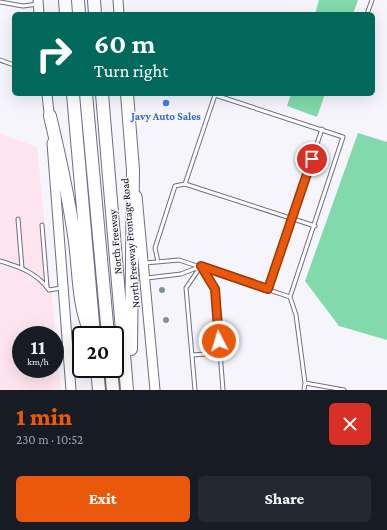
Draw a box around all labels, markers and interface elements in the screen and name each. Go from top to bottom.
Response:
icon: right [28,28,80,80]
text: 60 m [94,28,155,59]
text: Turn right [94,61,168,81]
marker: Javy Auto Sales [161,98,171,108]
place label: Javy Auto Sales [130,110,201,122]
pin [295,142,329,176]
icon: arrive [301,148,323,170]
street label: North Freeway Frontage Road [118,177,143,309]
street label: North Freeway [106,208,125,275]
position arrow [198,320,240,362]
speed limit sign: 20 [72,326,124,378]
text: 11 [31,336,45,358]
text: km/h [27,356,49,367]
text: 1 min [16,403,72,430]
button: close [329,403,371,445]
text: 230 m · 10:52 [16,432,83,447]
button: Exit [16,476,190,522]
button: Share [198,476,371,522]

